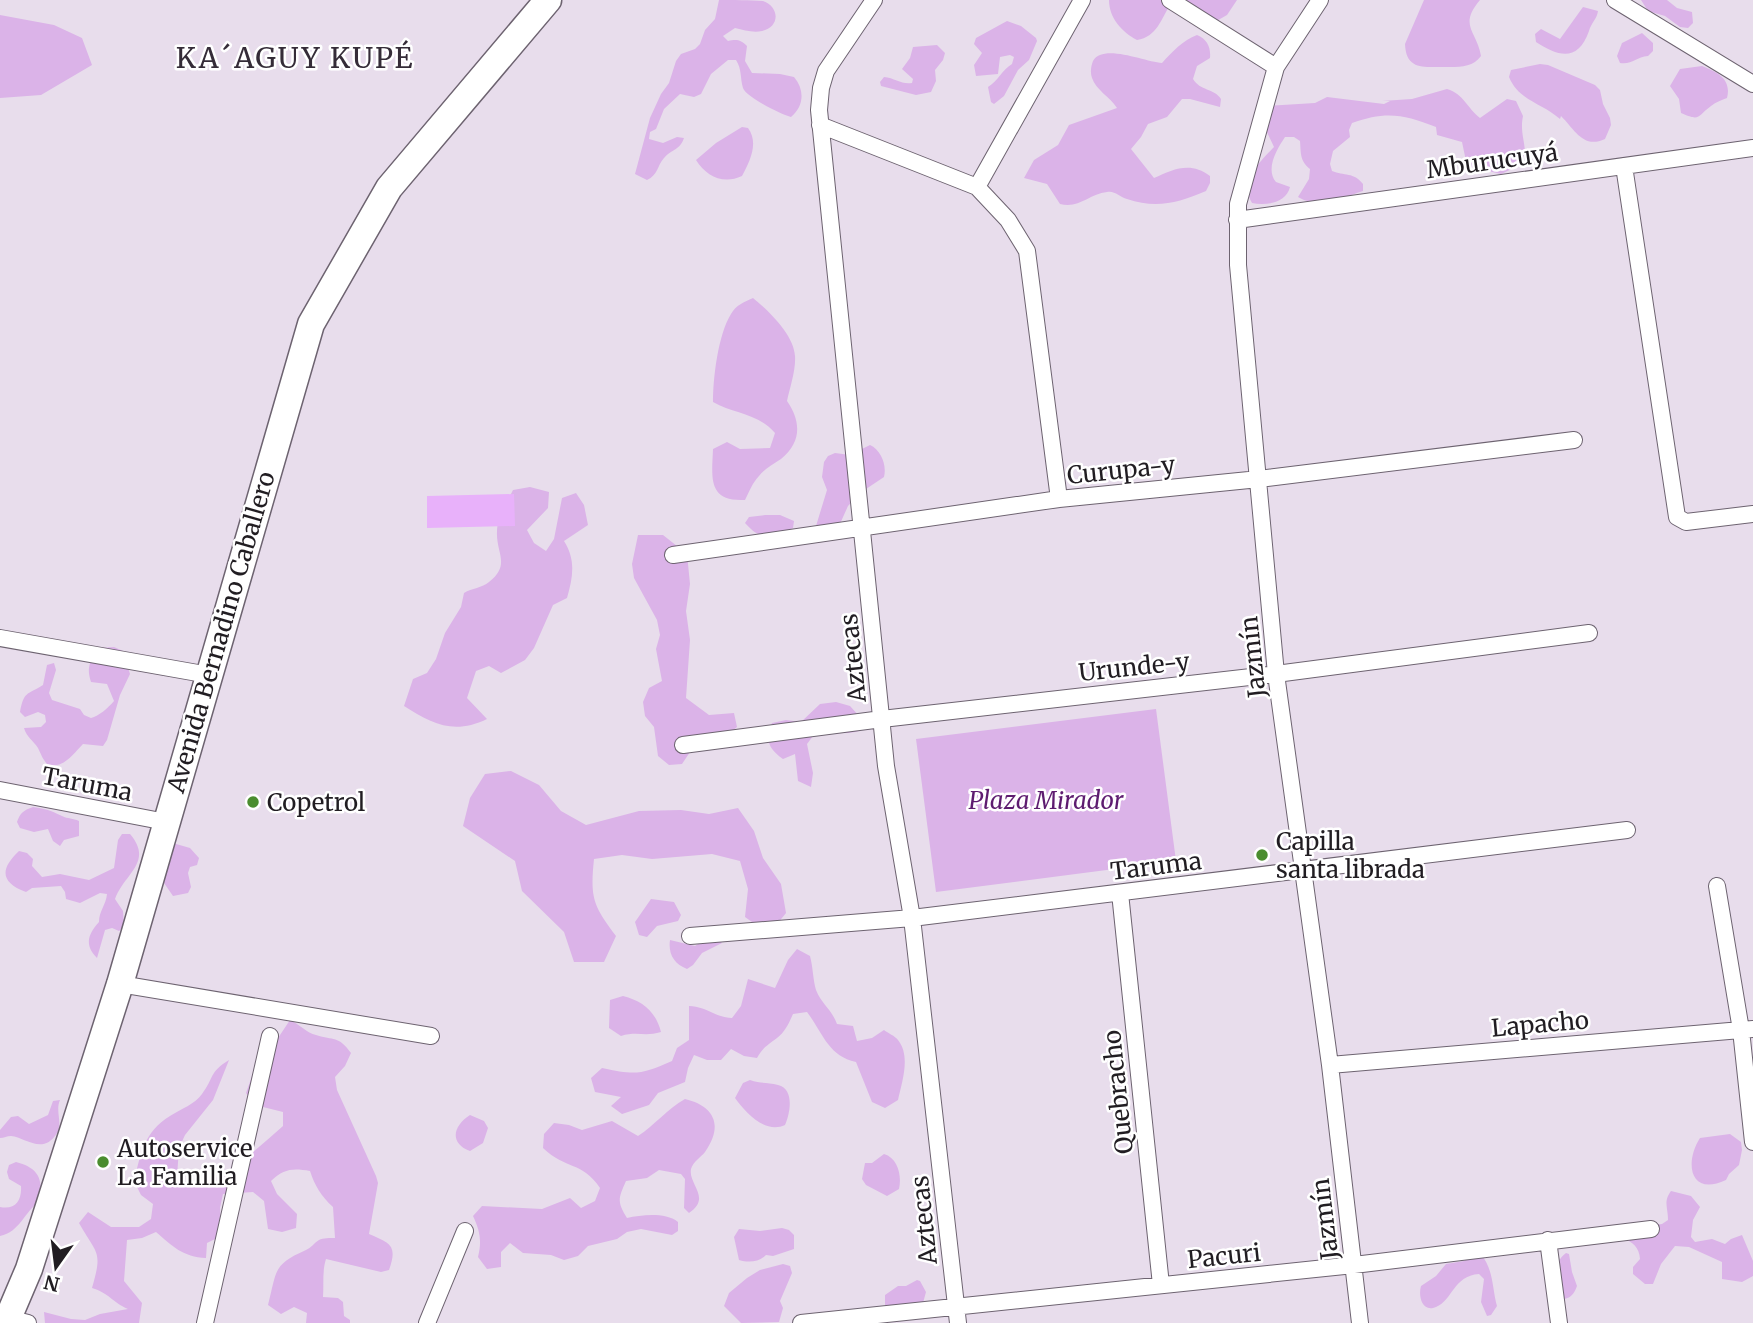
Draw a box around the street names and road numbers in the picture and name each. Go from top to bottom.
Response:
street label: Mburucuyá [1424,136,1560,186]
street label: Curupa-y [1065,449,1177,491]
street label: Avenida Bernadino Caballero [160,468,282,797]
street label: Aztecas [833,612,873,705]
street label: Jazmín [1233,615,1273,700]
street label: Urunde-y [1077,646,1191,688]
street label: Taruma [39,760,135,808]
street label: Taruma [1109,845,1203,887]
street label: Lapacho [1490,1004,1590,1044]
street label: Quebracho [1096,1028,1140,1156]
street label: Aztecas [904,1174,944,1267]
street label: Jazmín [1305,1176,1345,1262]
street label: Pacuri [1186,1237,1262,1275]

